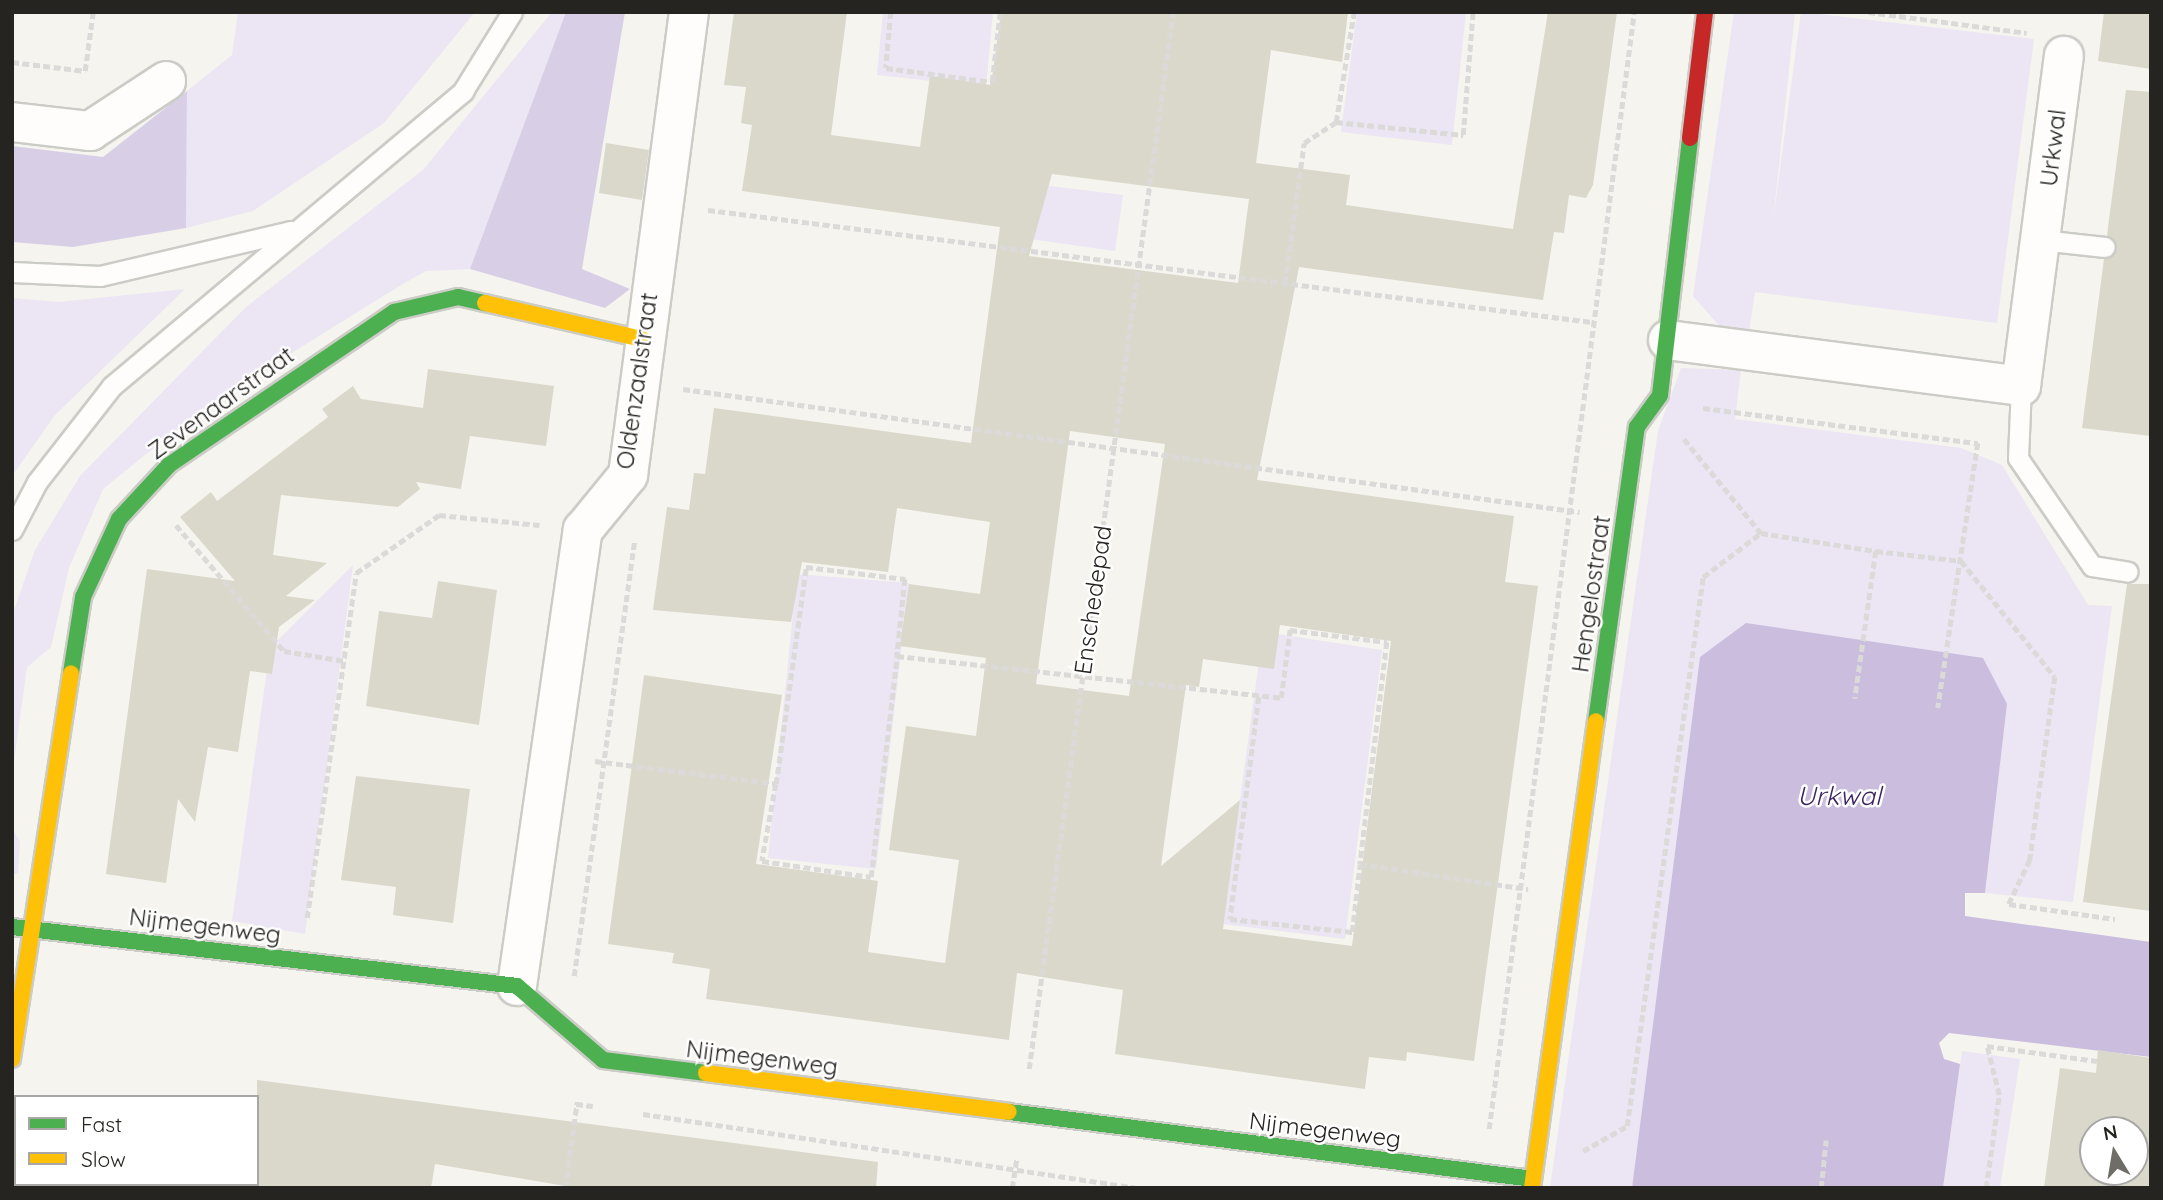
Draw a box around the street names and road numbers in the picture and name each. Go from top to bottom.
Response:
street label: Urkwal [2034,108,2072,188]
street label: Oldenzaalstraat [610,291,664,471]
street label: Zevenaarstraat [142,340,300,466]
street label: Hengelostraat [1566,514,1616,674]
street label: Enschedepad [1068,524,1118,676]
street label: Nijmegenweg [127,902,283,950]
street label: Nijmegenweg [684,1034,840,1082]
street label: Nijmegenweg [1247,1106,1403,1154]

